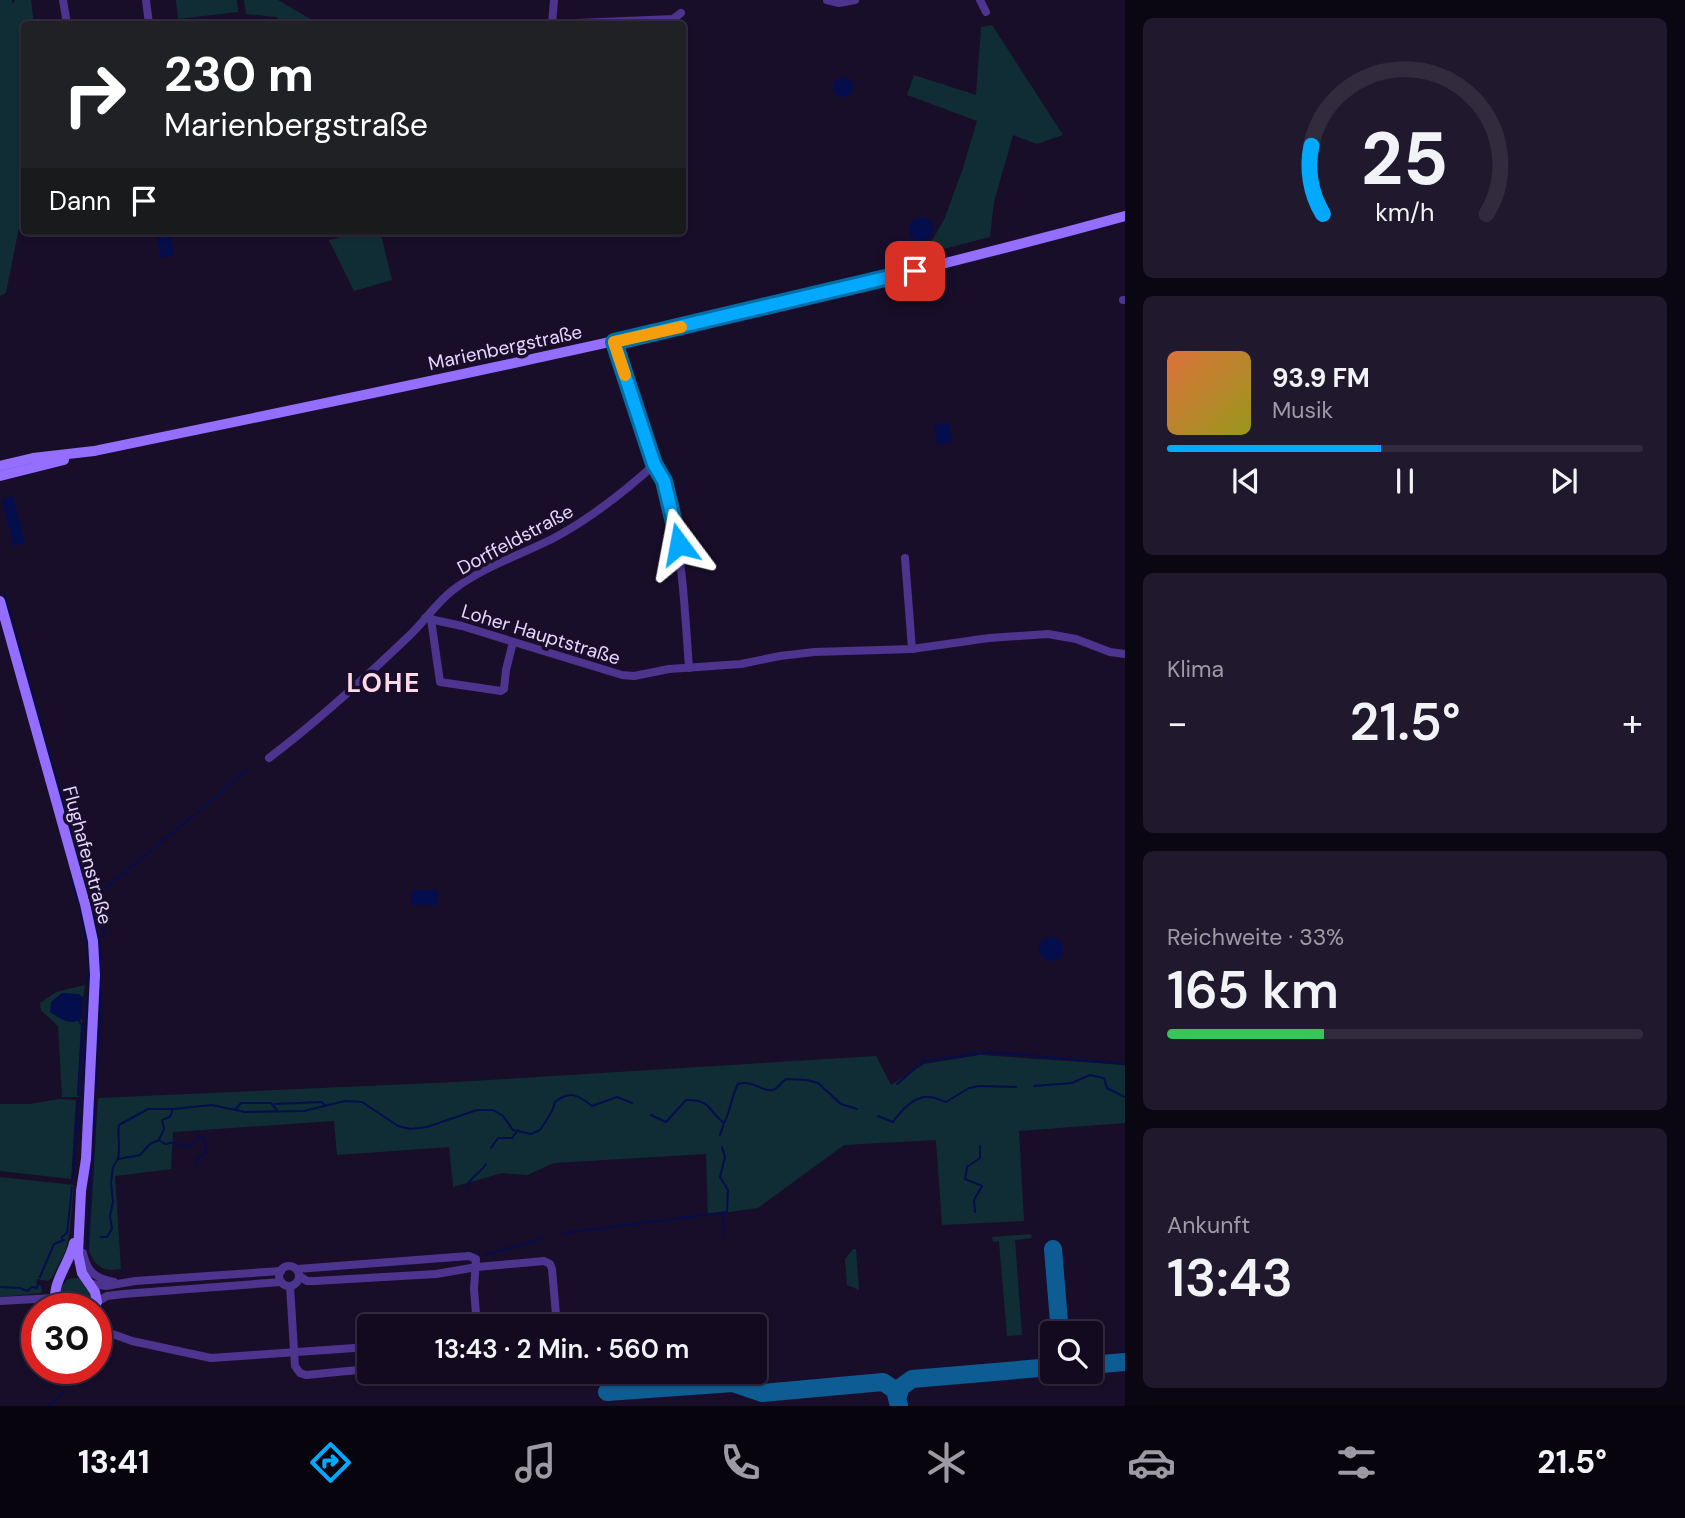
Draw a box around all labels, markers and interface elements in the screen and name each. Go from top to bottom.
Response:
text: 230 m [164,42,314,106]
icon: right [49,49,140,140]
text: Marienbergstraße [164,104,428,146]
text: 25 [1361,112,1449,207]
icon: arrive [125,182,163,220]
text: Dann [49,184,111,218]
text: km/h [1375,196,1435,229]
pin [885,241,945,301]
icon: arrive [896,252,934,290]
street label: Marienbergstraße [426,319,584,376]
text: 93.9 FM [1272,361,1370,395]
text: Musik [1272,395,1333,425]
icon: previous [1227,462,1265,500]
icon: pause [1386,462,1424,500]
icon: next [1545,462,1583,500]
street label: Dorffeldstraße [453,498,578,580]
position arrow [642,507,716,581]
street label: Loher Hauptstraße [458,598,623,671]
text: Klima [1167,654,1224,684]
district label: LOHE [346,666,422,700]
text: 21.5° [1349,688,1461,756]
text: − [1167,698,1188,748]
text: + [1622,698,1643,748]
street label: Flughafenstraße [57,783,118,927]
text: Reichweite · 33% [1167,922,1344,952]
text: 165 km [1167,956,1339,1024]
text: Ankunft [1167,1210,1250,1240]
text: 13:43 [1167,1244,1293,1312]
speed limit sign: 30 [21,1293,112,1384]
map controls [1040,1321,1103,1384]
button: search [1040,1321,1103,1384]
text: 13:43 · 2 Min. · 560 m [435,1332,689,1366]
icon: directions [306,1438,355,1487]
icon: music [511,1438,560,1487]
icon: phone [716,1438,765,1487]
icon: climate [922,1438,971,1487]
icon: car [1127,1438,1176,1487]
icon: filters [1332,1438,1381,1487]
text: 13:41 [78,1441,150,1483]
text: 21.5° [1537,1441,1607,1483]

